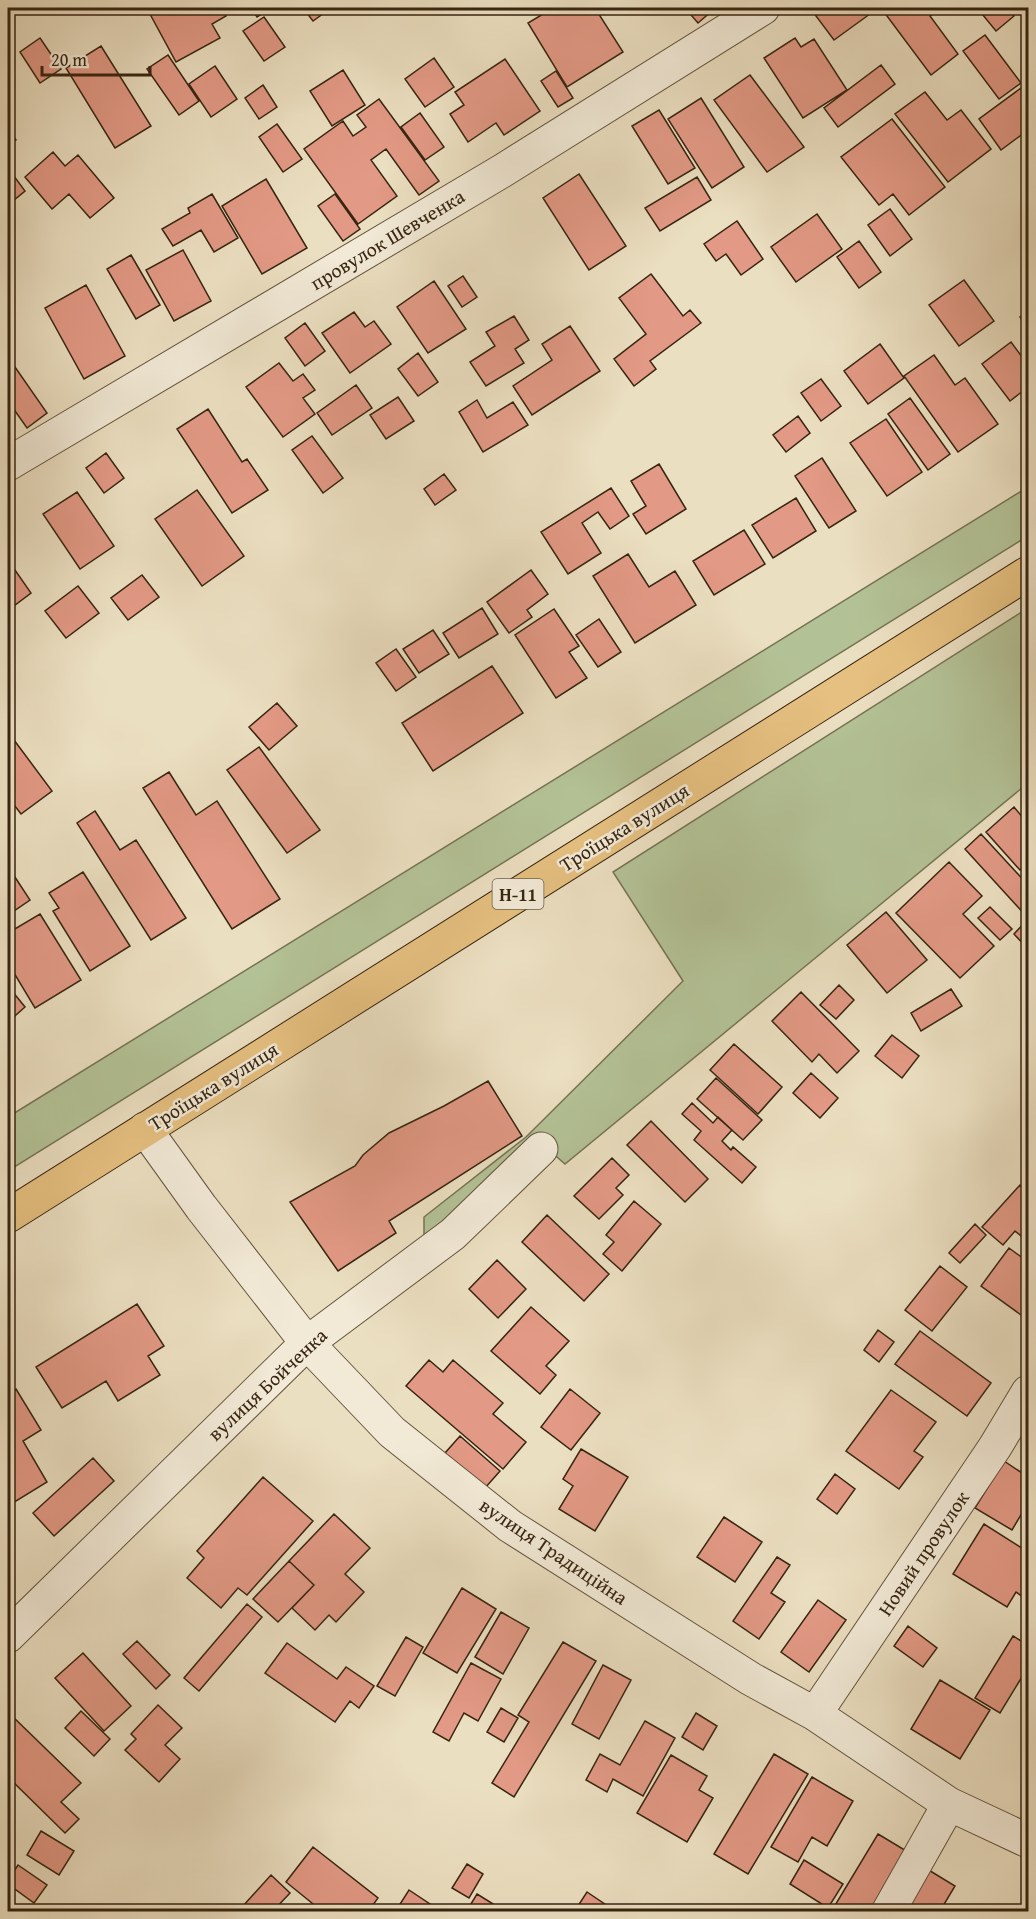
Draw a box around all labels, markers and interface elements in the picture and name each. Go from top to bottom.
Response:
scale bar [42,39,150,77]
text: 20 m [51,46,87,73]
street label: провулок Шевченка [304,181,470,297]
street label: Троїцька вулиця [554,776,694,878]
road number: Н-11 [492,879,544,909]
street label: Троїцька вулиця [143,1035,283,1137]
street label: вулиця Бойченка [201,1321,334,1447]
street label: Новий провулок [870,1484,976,1621]
street label: вулиця Традиційна [474,1491,634,1612]

